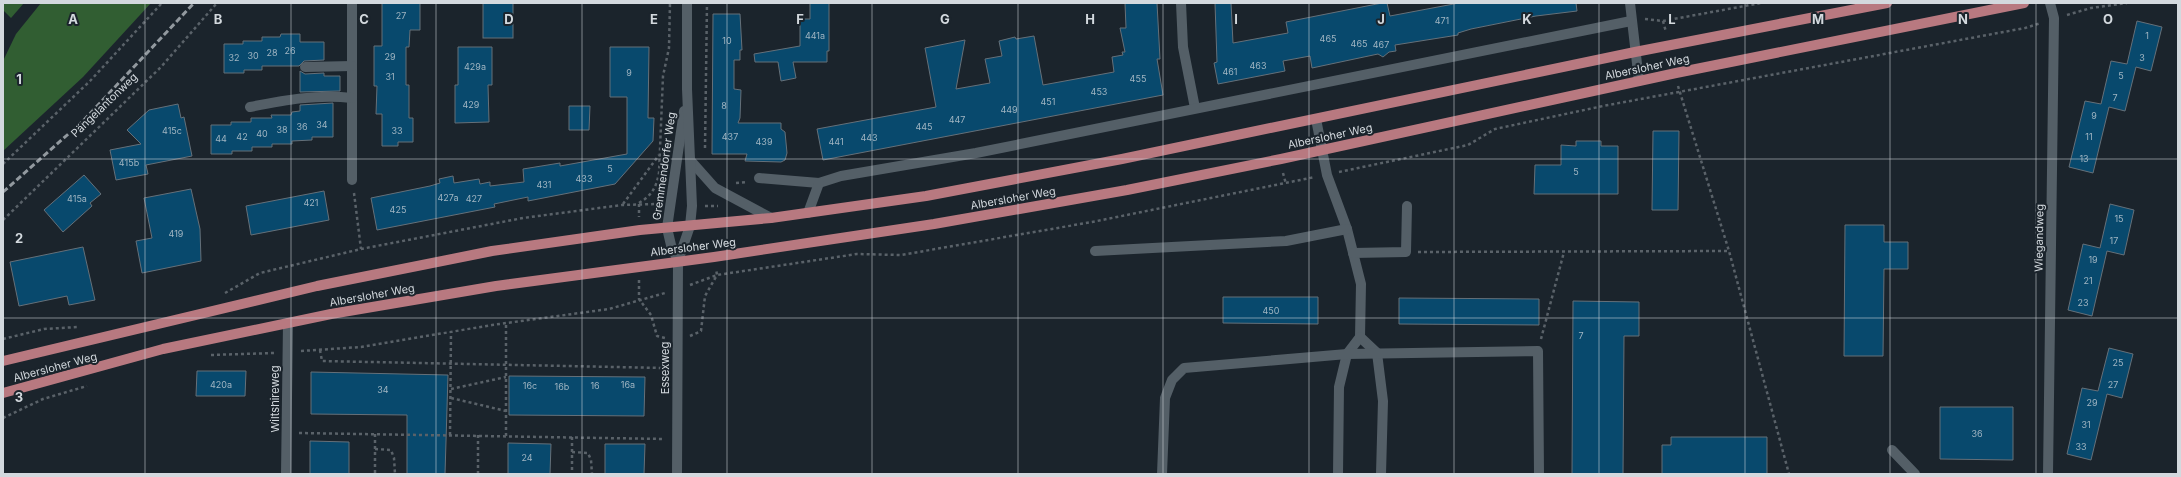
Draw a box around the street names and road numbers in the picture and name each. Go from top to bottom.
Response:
street label: Albersloher Weg [1603,51,1691,83]
street label: Pängelantonweg [68,70,140,140]
street label: Gremmendorfer Weg [649,111,679,221]
street label: Albersloher Weg [1286,120,1374,152]
street label: Albersloher Weg [969,184,1057,212]
street label: Wiegandweg [2031,204,2047,272]
street label: Albersloher Weg [649,235,737,259]
street label: Albersloher Weg [328,281,416,309]
street label: Essexweg [658,342,672,394]
street label: Albersloher Weg [12,349,98,385]
street label: Wiltshireweg [268,366,282,432]

